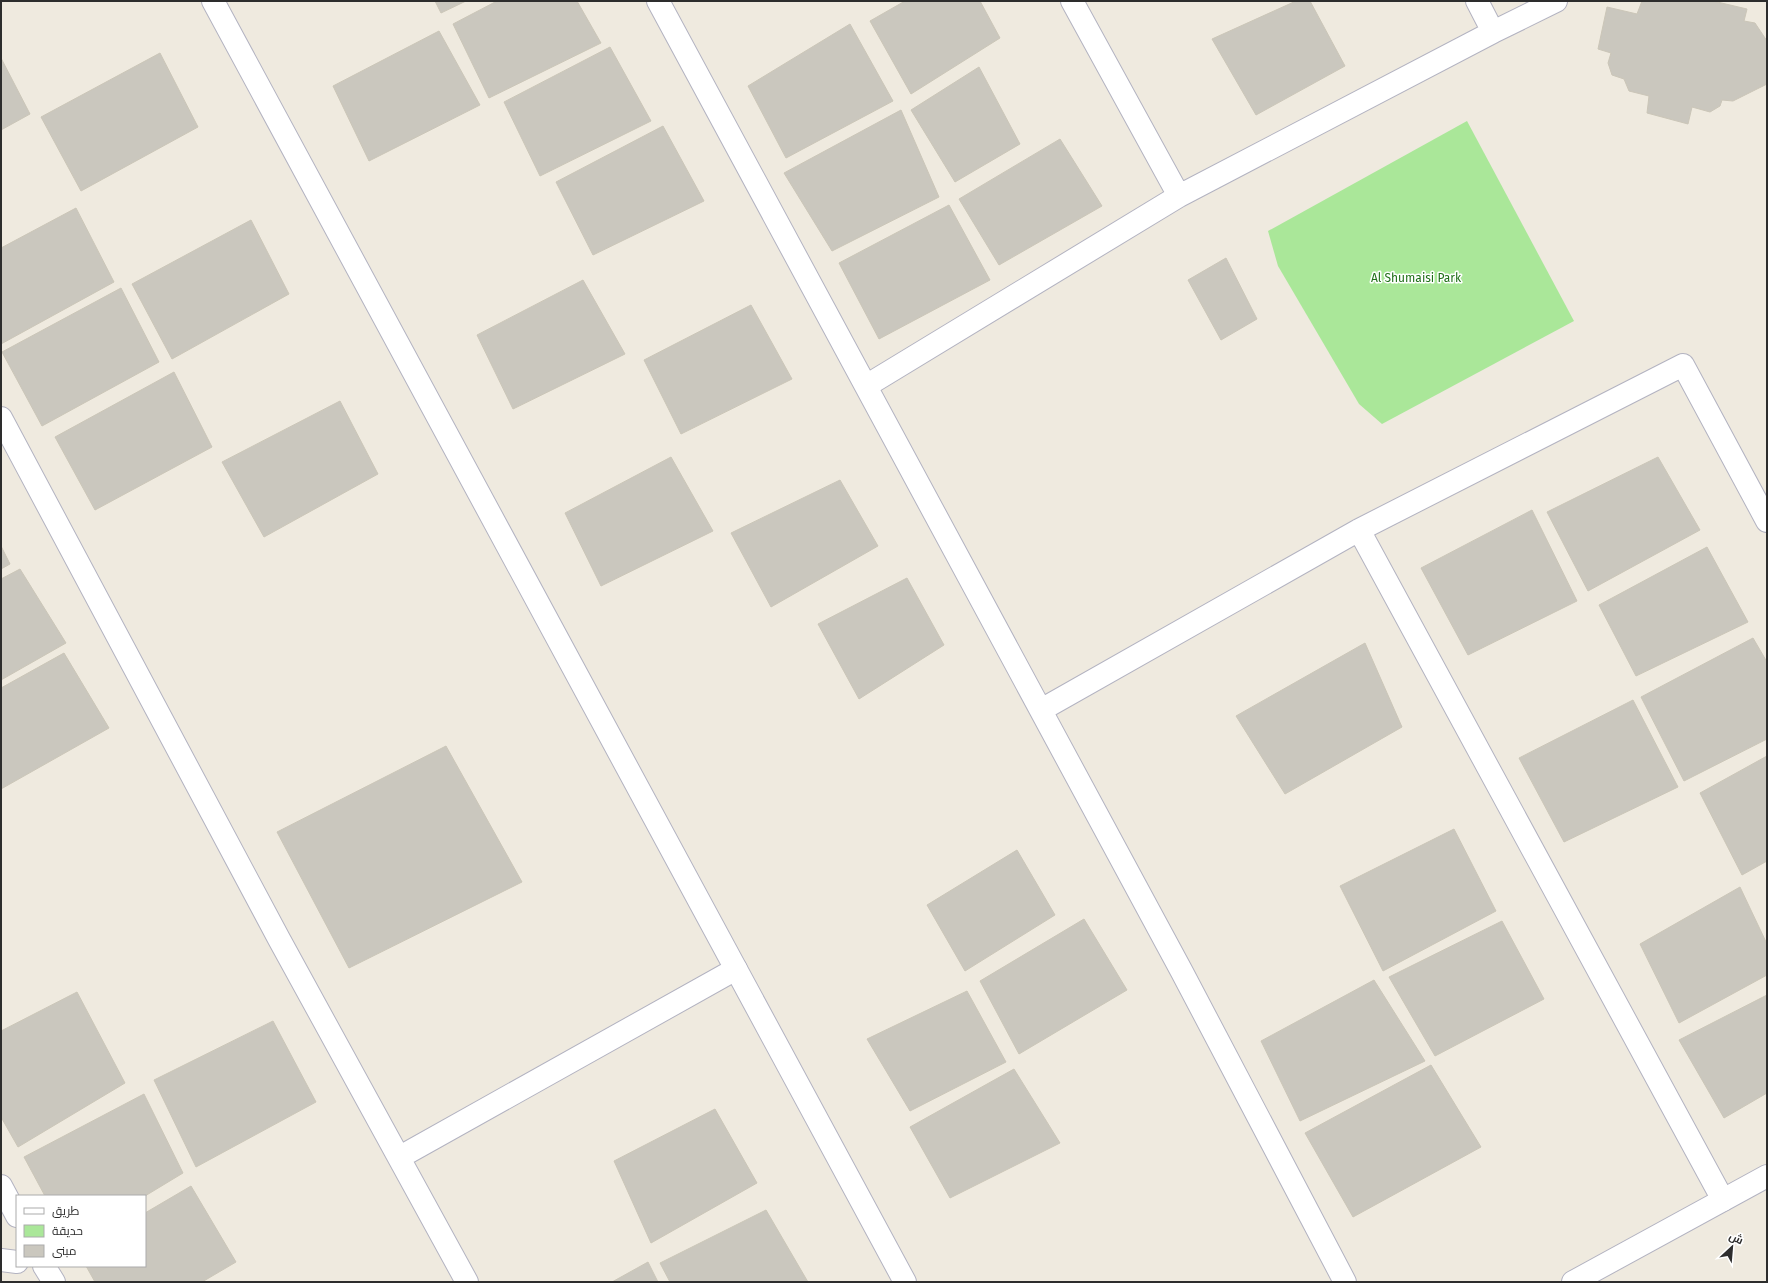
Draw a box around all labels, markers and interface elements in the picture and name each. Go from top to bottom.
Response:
park label: Al Shumaisi Park [1371,271,1462,285]
legend [16,1195,146,1267]
text: طريق [52,1204,80,1218]
text: حديقة [52,1224,83,1238]
north arrow [1712,1227,1752,1267]
text: ش [1727,1230,1745,1247]
text: مبنى [52,1244,77,1258]

